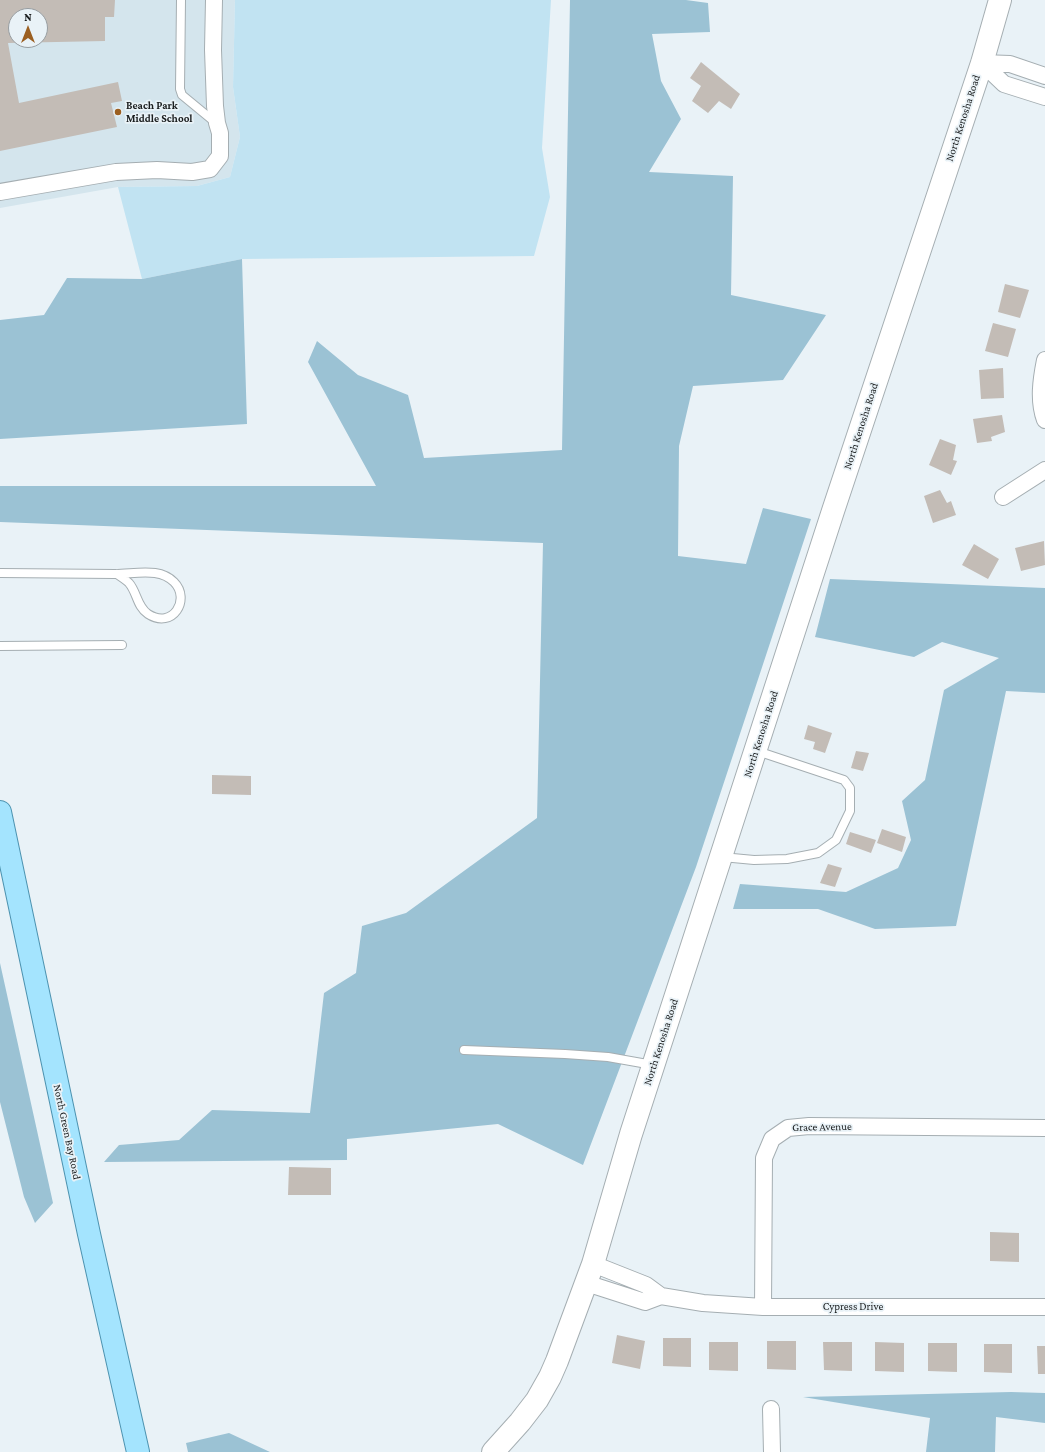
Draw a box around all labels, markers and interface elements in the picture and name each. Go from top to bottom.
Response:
north arrow [8,8,48,48]
text: N [24,11,32,23]
street label: North Kenosha Road [943,73,983,163]
place label: Beach Park Middle School [126,99,193,125]
marker: Beach Park Middle School [113,107,123,117]
street label: North Kenosha Road [841,381,881,471]
street label: North Kenosha Road [741,689,781,779]
street label: North Kenosha Road [641,997,681,1087]
street label: North Green Bay Road [50,1083,84,1181]
street label: Grace Avenue [792,1120,852,1134]
street label: Cypress Drive [823,1300,883,1314]

